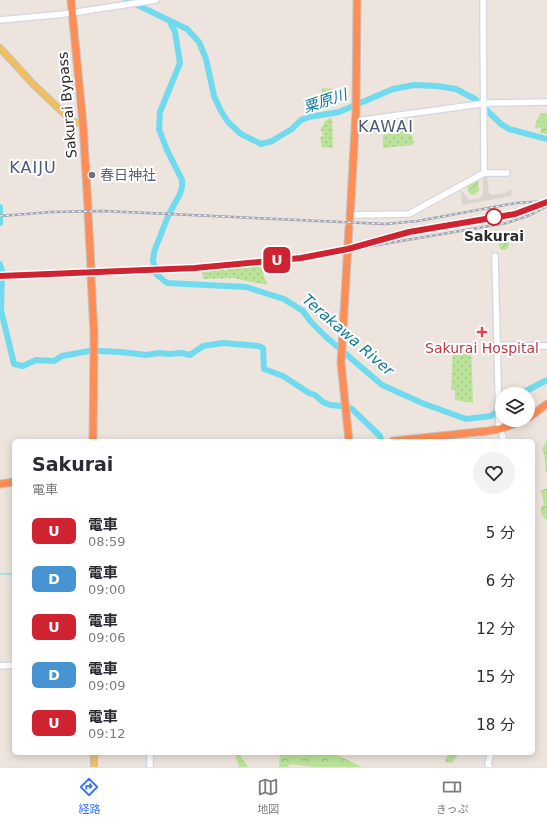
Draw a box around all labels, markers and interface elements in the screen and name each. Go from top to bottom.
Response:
street label: Sakurai Bypass [54,51,80,159]
water label: 粟原川 [301,85,351,117]
district label: KAWAI [358,117,414,136]
district label: KAIJU [9,158,57,177]
place label: 春日神社 [100,167,156,183]
marker: 春日神社 [87,170,97,180]
marker: Sakurai [485,208,503,226]
place label: Sakurai [464,228,524,244]
line badge: U [264,247,290,273]
text: U [271,252,283,268]
water label: Terakawa River [299,291,398,380]
marker: Sakurai Hospital [476,326,488,338]
place label: Sakurai Hospital [425,340,539,356]
map controls [495,387,535,427]
button: layers [495,387,535,427]
button: heart [473,452,515,494]
text: Sakurai [32,453,113,475]
text: 電車 [32,482,58,497]
text: 電車 [88,516,118,534]
text: U [48,523,60,539]
text: 5 分 [486,524,515,542]
text: 08:59 [88,534,125,549]
text: 電車 [88,564,118,582]
text: D [48,571,60,587]
text: 6 分 [486,572,515,590]
text: 09:00 [88,582,125,597]
text: 電車 [88,612,118,630]
text: U [48,619,60,635]
text: 12 分 [476,620,515,638]
text: 09:06 [88,630,125,645]
text: 電車 [88,660,118,678]
text: D [48,667,60,683]
text: 15 分 [476,668,515,686]
text: 09:09 [88,678,125,693]
text: 電車 [88,708,118,726]
text: U [48,715,60,731]
text: 18 分 [476,716,515,734]
text: 09:12 [88,726,125,741]
tab: 経路 [78,776,100,816]
tab: 地図 [257,776,279,816]
tab: きっぷ [436,776,469,816]

